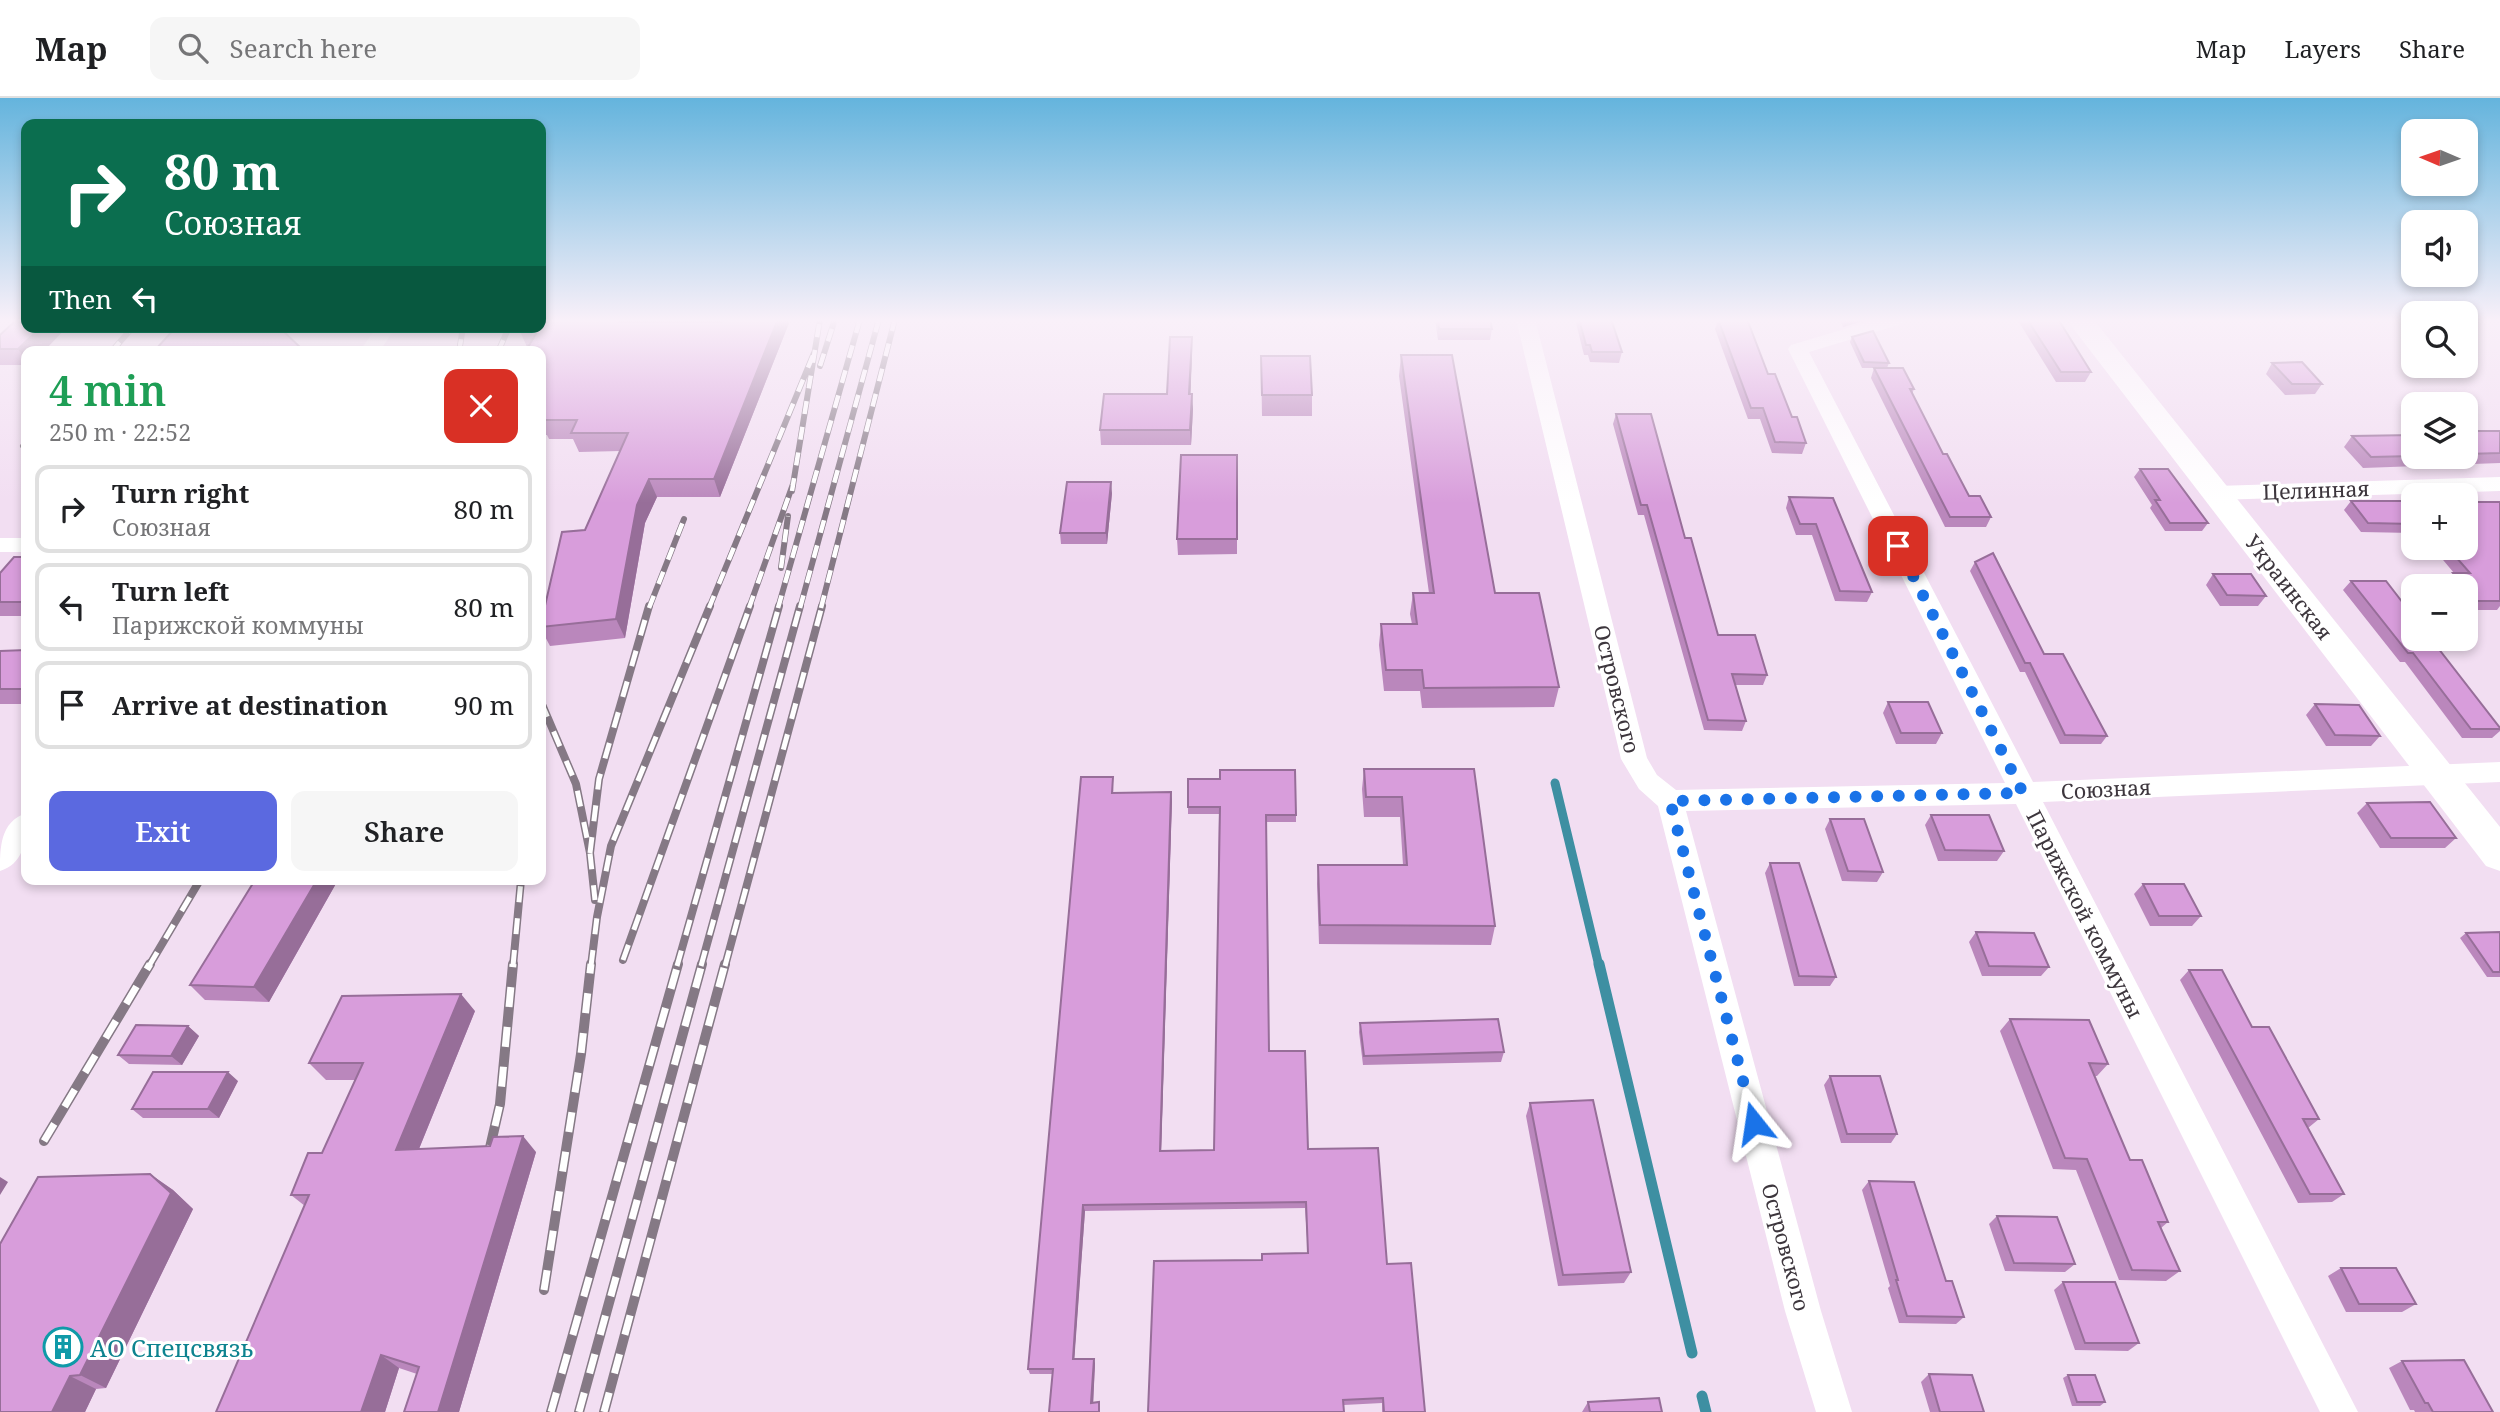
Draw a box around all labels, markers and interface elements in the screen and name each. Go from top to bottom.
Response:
search box [150,17,640,80]
text: Map [35,26,108,71]
icon: search [174,29,212,67]
text: Search here [230,30,377,66]
text: Map [2196,32,2247,65]
text: Layers [2285,32,2361,65]
text: Share [2399,32,2465,65]
north arrow [2401,119,2478,196]
map controls [2401,119,2478,651]
text: 80 m [164,138,280,204]
icon: right [49,147,140,238]
text: Союзная [164,201,302,244]
button: sound [2401,210,2478,287]
icon: left [126,280,164,318]
text: Then [49,281,112,317]
button: search [2401,301,2478,378]
text: 4 min [49,361,166,418]
button: close [444,369,518,443]
button: layers [2401,392,2478,469]
text: 250 m · 22:52 [49,416,191,448]
street label: Целинная [2262,474,2370,506]
text: Turn right [112,475,249,511]
button: + [2401,483,2478,560]
icon: right [53,490,91,528]
text: 80 m [454,491,514,527]
text: Союзная [112,511,211,543]
pin [1868,516,1928,576]
icon: arrive [1879,527,1917,565]
street label: Украинская [2239,529,2339,645]
text: Turn left [112,573,229,609]
button: − [2401,574,2478,651]
icon: left [53,588,91,626]
text: 80 m [454,589,514,625]
text: Парижской коммуны [112,609,364,641]
street label: Островского [1588,622,1646,756]
icon: arrive [53,686,91,724]
text: Arrive at destination [112,687,388,723]
text: 90 m [454,687,514,723]
street label: Союзная [2060,773,2152,805]
button: Exit [49,791,277,871]
button: Share [291,791,518,871]
street label: Парижской коммуны [2020,805,2150,1023]
position arrow [1717,1086,1791,1160]
street label: Островского [1756,1180,1816,1314]
building icon: АО Спецсвязь [42,1326,84,1368]
place label: АО Спецсвязь [90,1331,253,1364]

